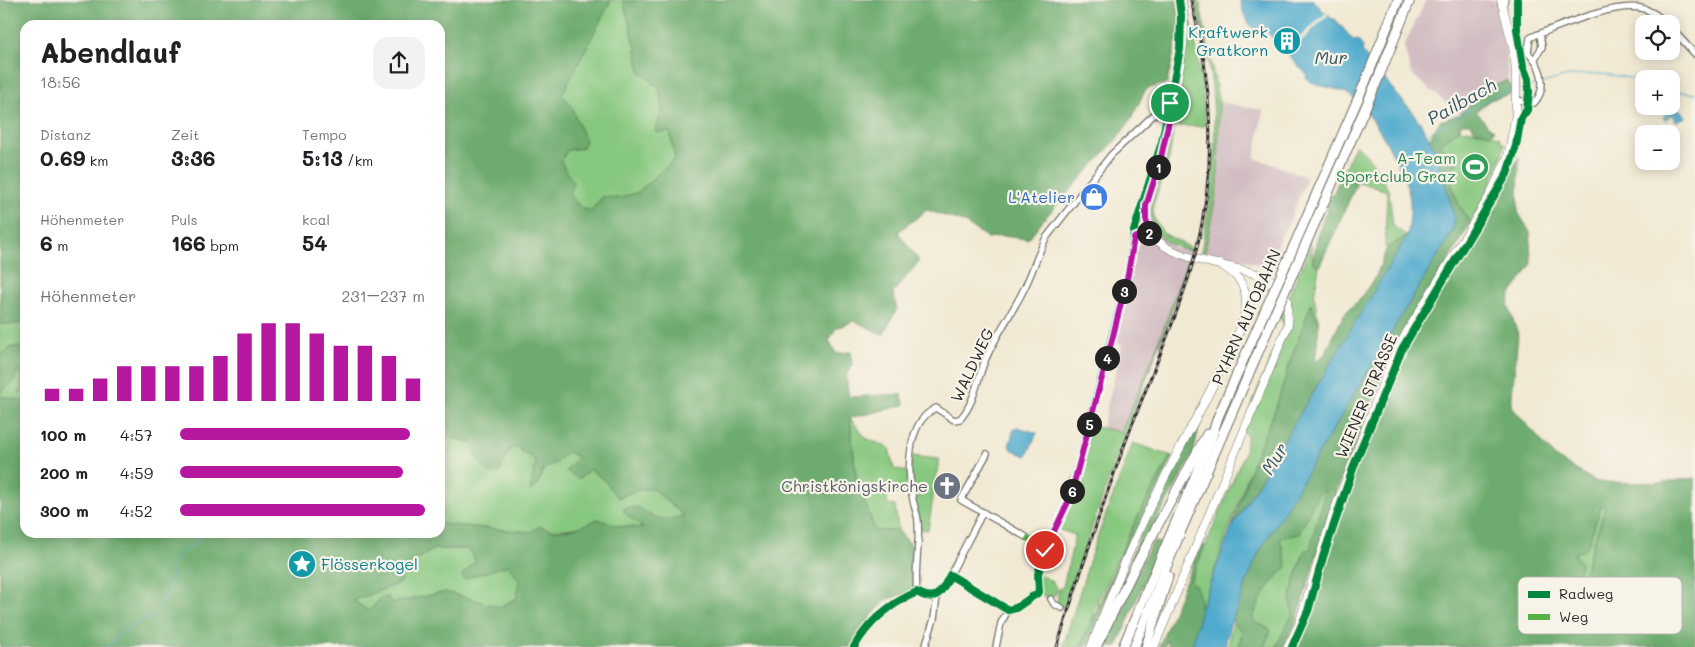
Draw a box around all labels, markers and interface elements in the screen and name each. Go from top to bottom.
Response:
map controls [1635,15,1680,170]
button: locate [1635,15,1680,60]
place label: Kraftwerk Gratkorn [1188,21,1268,60]
building icon: Kraftwerk Gratkorn [1272,26,1302,56]
text: Abendlauf [40,34,181,70]
button: share [373,37,425,89]
water label: Mur [1314,45,1348,69]
button: + [1635,70,1680,115]
text: 18:56 [40,71,81,92]
water label: Pailbach [1423,72,1500,130]
pin [1149,82,1191,124]
icon: arrive [1156,89,1184,117]
text: Distanz [40,125,91,144]
text: Zeit [171,125,200,144]
text: Tempo [302,125,347,144]
button: − [1635,125,1680,170]
text: 0.69 [40,144,85,171]
text: 3:36 [171,144,216,171]
text: 5:13 [302,144,343,171]
place label: A-Team Sportclub Graz [1336,147,1456,186]
text: km [85,151,108,170]
text: /km [343,151,373,170]
sports icon: A-Team Sportclub Graz [1460,152,1490,182]
pin: 1 [1146,154,1170,180]
text: 1 [1155,158,1162,177]
shop icon: L'Atelier [1079,182,1109,212]
place label: L'Atelier [1008,186,1075,207]
text: Höhenmeter [40,210,124,229]
text: Puls [171,210,198,229]
text: kcal [302,210,330,229]
pin: 2 [1136,220,1162,246]
text: 2 [1146,224,1153,243]
text: 6 [40,229,53,256]
text: 166 [171,229,206,256]
text: 54 [302,229,328,256]
text: m [53,236,68,255]
text: bpm [206,236,239,255]
street label: PYHRN AUTOBAHN [1206,246,1285,388]
pin: 3 [1112,278,1136,304]
text: 3 [1120,282,1129,301]
text: Höhenmeter [40,285,136,306]
text: 231–237 m [341,285,425,306]
street label: WALDWEG [945,324,998,405]
street label: WIENER STRASSE [1330,330,1401,461]
pin: 4 [1094,346,1120,370]
text: 4 [1103,349,1112,368]
pin: 5 [1076,412,1102,436]
text: 5 [1085,415,1094,434]
text: 100 m [40,424,86,445]
text: 4:57 [120,424,153,445]
water label: Mur [1255,438,1293,479]
text: 200 m [40,462,88,483]
text: 4:59 [120,462,153,483]
church icon: Christkönigskirche [932,471,962,501]
place label: Christkönigskirche [781,475,928,496]
pin: 6 [1060,478,1084,504]
text: 6 [1068,482,1077,501]
text: 300 m [40,500,89,521]
text: 4:52 [120,500,153,521]
pin [1024,529,1066,571]
icon: check [1031,536,1059,564]
place icon: Flösserkogel [287,549,317,579]
place label: Flösserkogel [321,553,418,574]
legend [1518,577,1682,634]
text: Radweg [1559,584,1613,603]
text: Weg [1559,607,1588,626]

